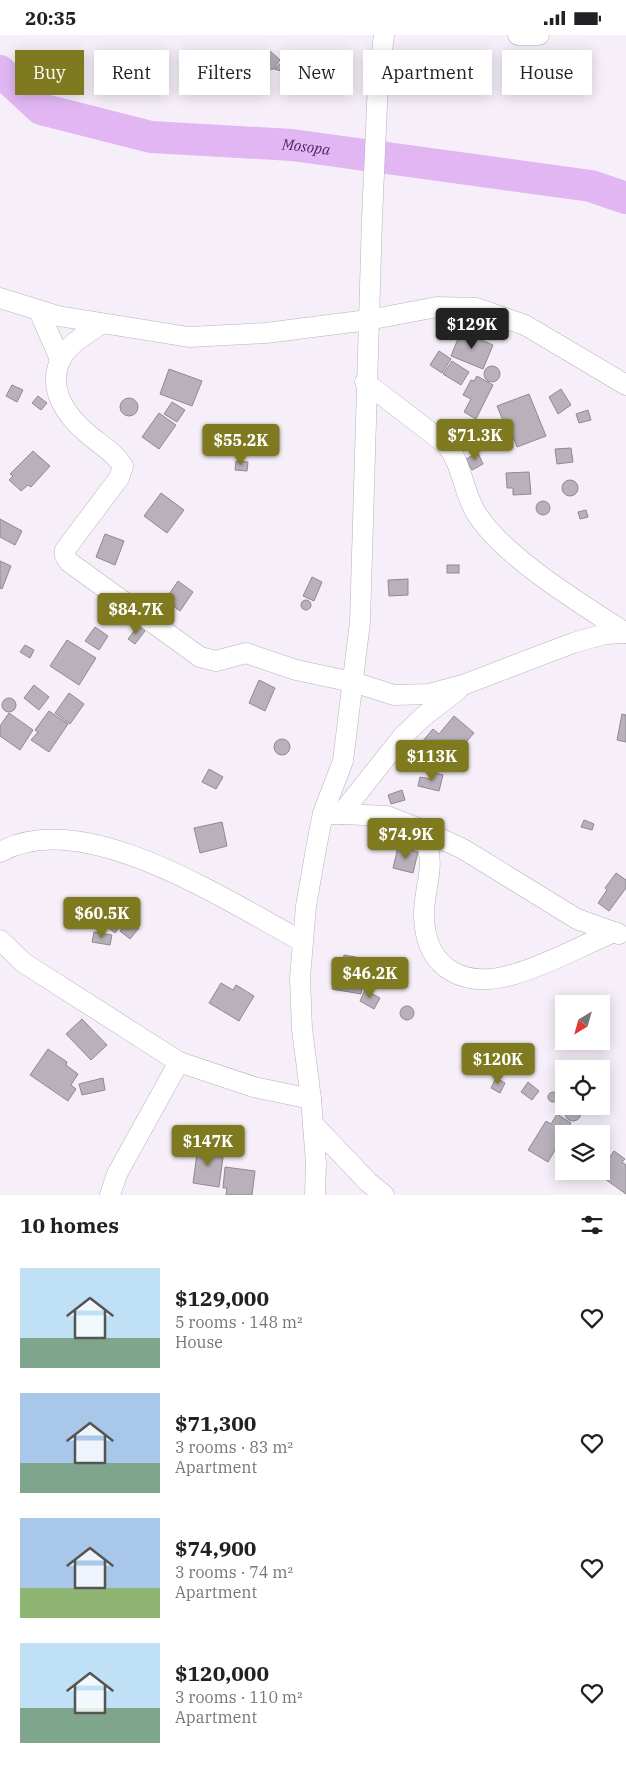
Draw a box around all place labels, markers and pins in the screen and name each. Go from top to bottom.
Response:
pin: $129K [437,307,507,350]
pin: $71.3K [434,419,516,461]
pin: $55.2K [200,423,282,466]
pin: $84.7K [95,593,177,635]
pin: $113K [397,739,467,782]
pin: $74.9K [365,817,447,860]
pin: $60.5K [61,897,143,939]
pin: $46.2K [329,957,411,999]
pin: $120K [463,1043,533,1085]
pin: $147K [173,1125,243,1167]

